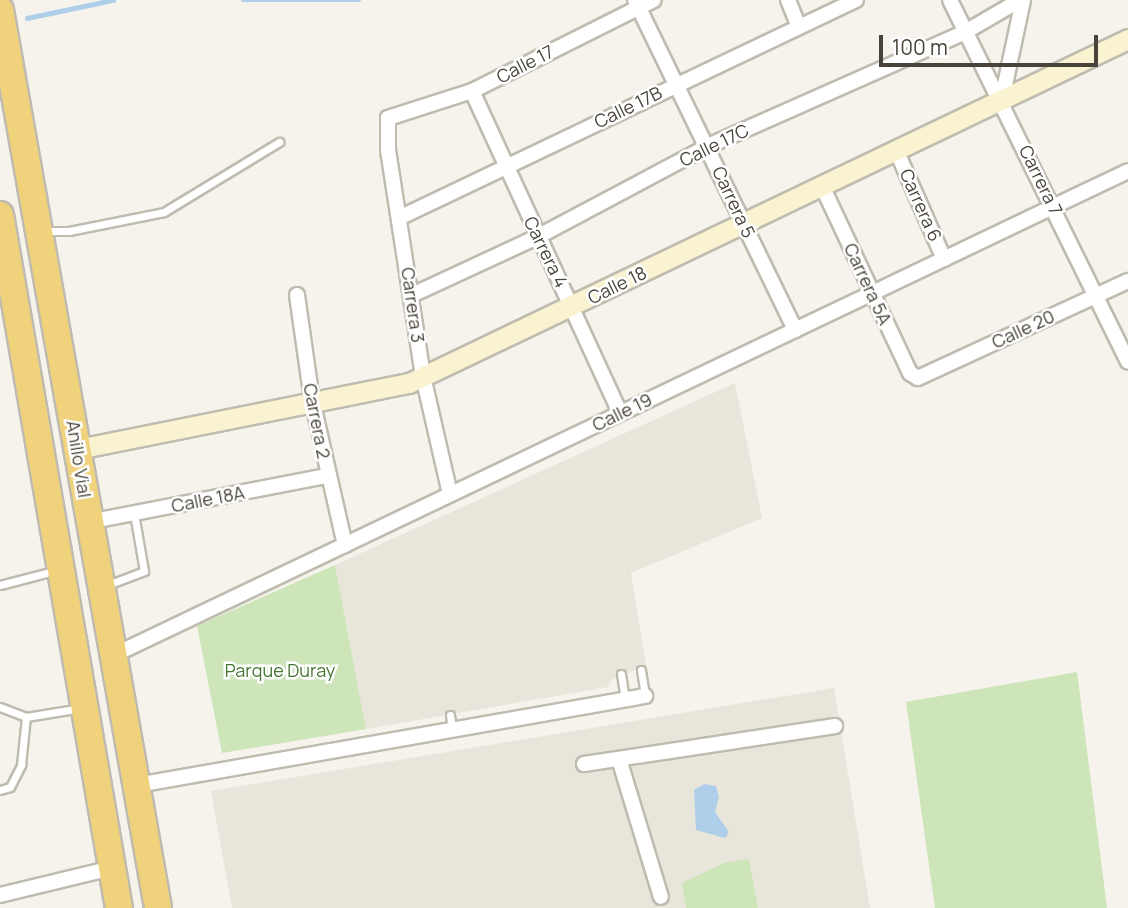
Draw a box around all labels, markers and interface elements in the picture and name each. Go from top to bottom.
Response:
scale bar [883,21,1102,65]
text: 100 m [892,33,948,61]
street label: Calle 17 [493,40,557,88]
street label: Calle 17B [591,81,665,133]
street label: Calle 17C [676,119,752,171]
street label: Carrera 7 [1015,142,1067,218]
street label: Carrera 5 [708,163,760,241]
street label: Carrera 6 [895,165,947,245]
street label: Carrera 4 [520,213,572,291]
street label: Carrera 5A [840,240,896,328]
street label: Calle 18 [584,262,650,308]
street label: Carrera 3 [397,266,429,344]
street label: Calle 20 [988,305,1058,353]
street label: Carrera 2 [299,382,335,460]
street label: Calle 19 [589,388,655,436]
street label: Anillo Vial [62,419,96,499]
street label: Calle 18A [169,481,247,517]
park label: Parque Duray [225,659,335,681]

